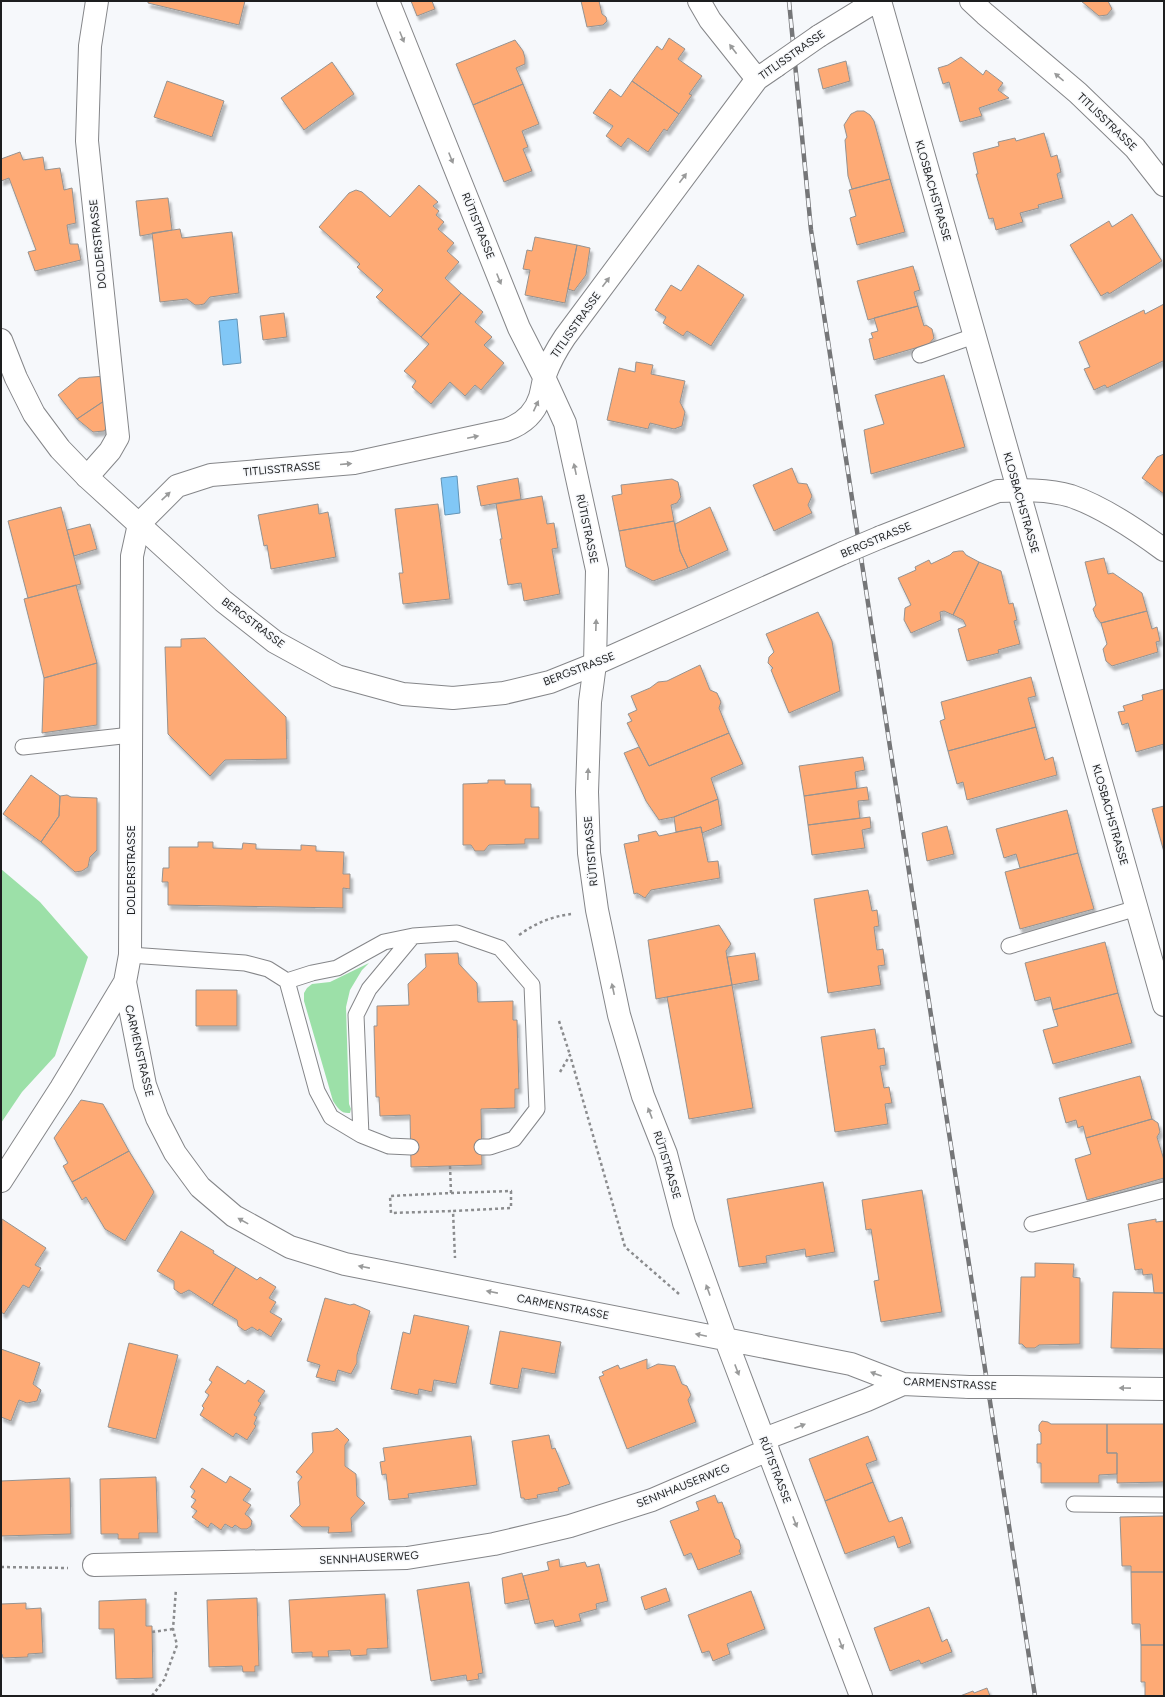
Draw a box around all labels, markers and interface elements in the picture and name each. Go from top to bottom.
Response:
street label: TITLISSTRASSE [756,27,828,83]
one-way arrow [400,32,406,44]
one-way arrow [728,43,737,54]
one-way arrow [1054,73,1065,82]
street label: TITLISSTRASSE [1075,90,1139,154]
street label: KLOSBACHSTRASSE [912,139,954,243]
one-way arrow [448,152,454,164]
one-way arrow [679,173,687,184]
street label: RÜTISTRASSE [459,190,498,261]
street label: DOLDERSTRASSE [87,199,109,289]
one-way arrow [496,273,502,284]
one-way arrow [601,277,610,288]
street label: TITLISSTRASSE [548,289,604,361]
one-way arrow [533,401,539,412]
one-way arrow [467,433,480,439]
street label: KLOSBACHSTRASSE [1000,451,1042,555]
street label: TITLISSTRASSE [243,459,321,479]
one-way arrow [340,460,352,467]
one-way arrow [571,463,577,476]
one-way arrow [162,492,171,501]
street label: RÜTISTRASSE [573,493,602,565]
street label: BERGSTRASSE [839,519,913,561]
street label: BERGSTRASSE [219,595,287,651]
one-way arrow [593,618,599,631]
street label: BERGSTRASSE [541,649,617,689]
street label: KLOSBACHSTRASSE [1089,763,1131,867]
one-way arrow [585,767,591,780]
street label: RÜTISTRASSE [580,815,601,887]
street label: DOLDERSTRASSE [125,825,138,915]
one-way arrow [610,983,616,995]
street label: CARMENSTRASSE [122,1004,156,1098]
one-way arrow [647,1107,653,1119]
street label: RÜTISTRASSE [650,1129,685,1201]
one-way arrow [238,1218,249,1225]
one-way arrow [358,1264,370,1270]
one-way arrow [705,1284,711,1296]
one-way arrow [485,1289,498,1295]
street label: CARMENSTRASSE [516,1292,610,1322]
one-way arrow [695,1331,707,1337]
one-way arrow [735,1364,741,1376]
one-way arrow [869,1370,881,1376]
street label: CARMENSTRASSE [903,1375,997,1393]
one-way arrow [1118,1385,1131,1391]
one-way arrow [795,1422,807,1428]
street label: RÜTISTRASSE [756,1434,795,1505]
street label: SENNHAUSERWEG [634,1461,732,1511]
one-way arrow [793,1517,799,1529]
street label: SENNHAUSERWEG [319,1549,419,1567]
one-way arrow [839,1638,845,1650]

